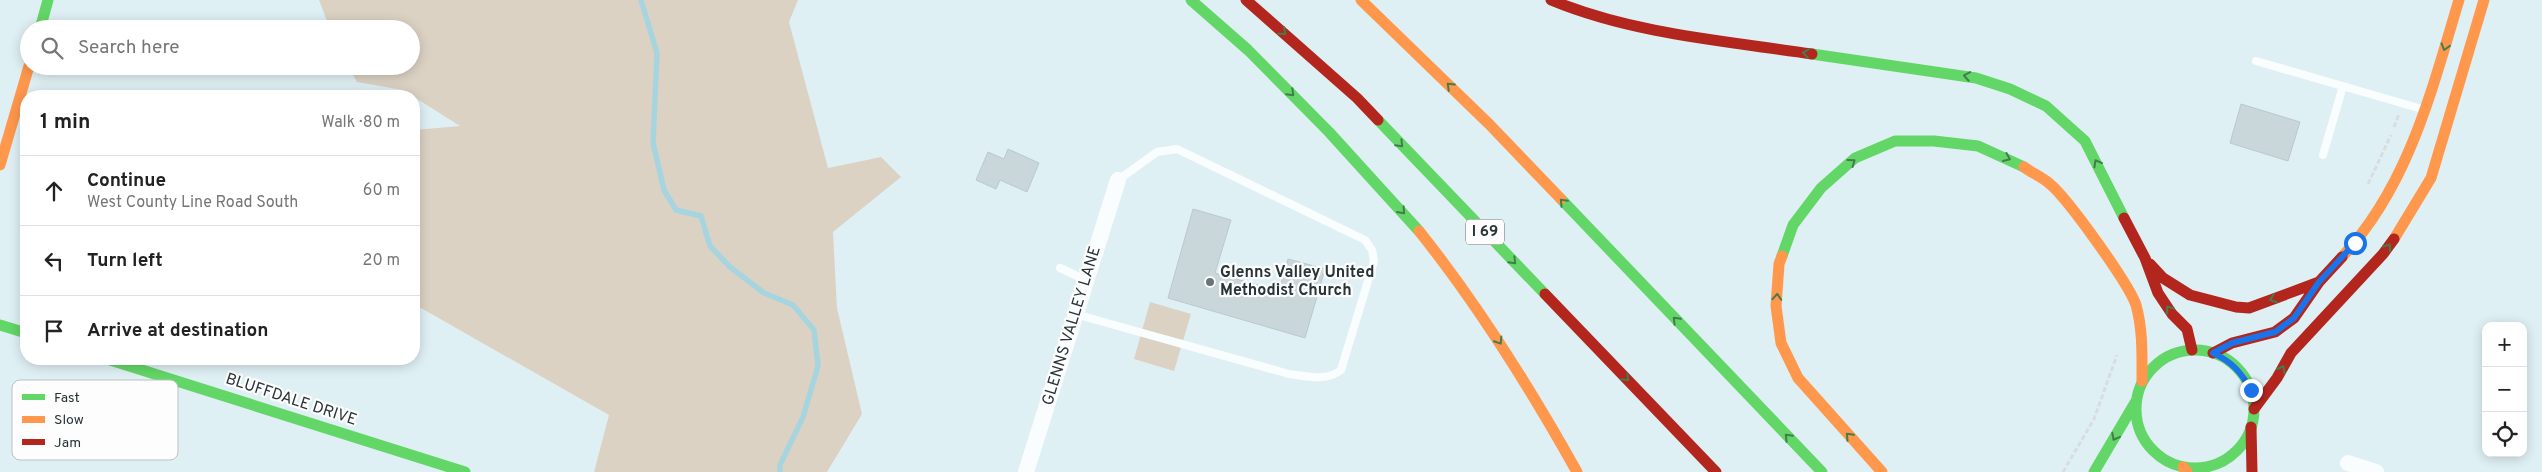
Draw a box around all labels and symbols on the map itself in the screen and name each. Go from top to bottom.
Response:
one-way arrow [1277,26,1286,34]
one-way arrow [2440,42,2450,50]
one-way arrow [1802,48,1810,59]
one-way arrow [1963,72,1971,82]
one-way arrow [1446,83,1455,92]
one-way arrow [1285,87,1294,96]
one-way arrow [1395,138,1404,147]
one-way arrow [2002,152,2011,163]
one-way arrow [1846,159,1856,168]
one-way arrow [2093,159,2103,168]
one-way arrow [1560,199,1569,208]
one-way arrow [1396,205,1405,214]
road number: I 69 [1466,220,1504,244]
route start [2344,232,2367,255]
one-way arrow [2382,243,2391,253]
street label: GLENNS VALLEY LANE [1038,244,1106,408]
one-way arrow [1507,255,1516,264]
place label: Glenns Valley United Methodist Church [1220,263,1374,301]
marker: Glenns Valley United Methodist Church [1204,276,1216,288]
one-way arrow [1771,293,1782,301]
one-way arrow [2269,293,2278,303]
one-way arrow [2166,305,2175,314]
one-way arrow [1673,316,1682,325]
one-way arrow [1493,335,1502,345]
one-way arrow [2276,366,2286,375]
street label: BLUFFDALE DRIVE [223,369,359,431]
one-way arrow [1620,372,1629,381]
route end [2240,379,2263,402]
legend [12,380,178,460]
text: Fast [54,390,80,407]
text: Slow [54,412,84,429]
one-way arrow [2112,432,2122,441]
one-way arrow [1846,433,1855,442]
one-way arrow [1785,434,1794,443]
text: Jam [54,435,81,452]

